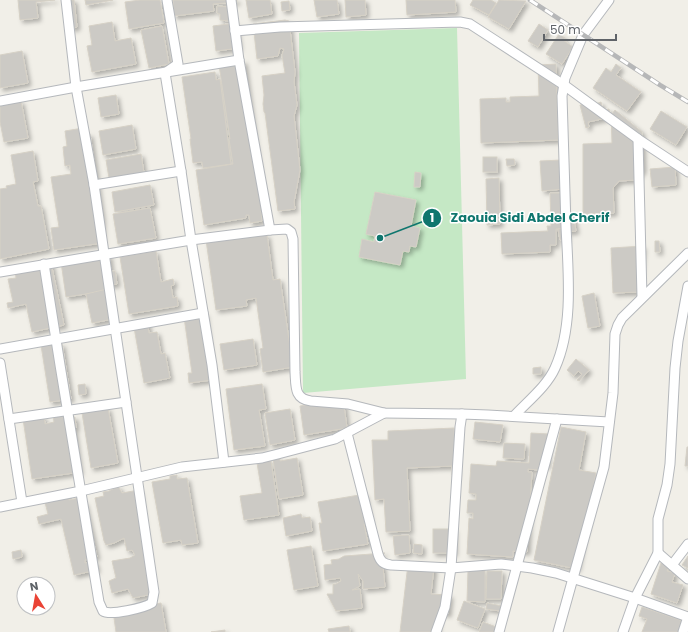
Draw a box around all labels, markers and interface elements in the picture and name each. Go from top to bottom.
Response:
scale bar [544,16,616,42]
text: 50 m [550,21,581,38]
callout: Zaouia Sidi Abdel Cherif [422,205,617,230]
text: Zaouia Sidi Abdel Cherif [451,208,610,227]
text: 1 [430,209,434,226]
north arrow [16,576,56,616]
text: N [29,578,40,595]

